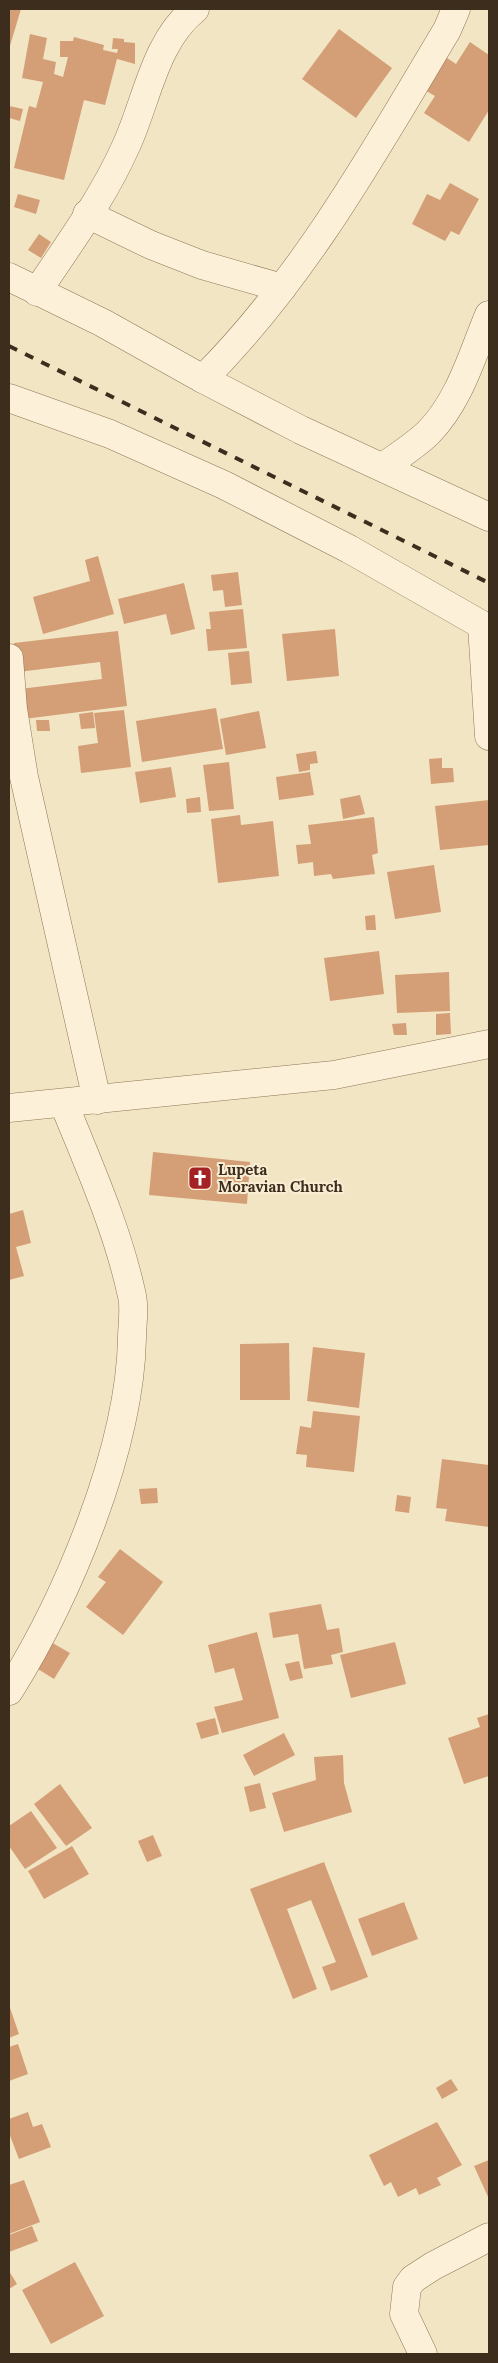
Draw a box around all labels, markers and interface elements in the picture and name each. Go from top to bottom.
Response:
place label: Lupeta Moravian Church [218,1160,344,1196]
church icon: Lupeta Moravian Church [187,1165,213,1191]

